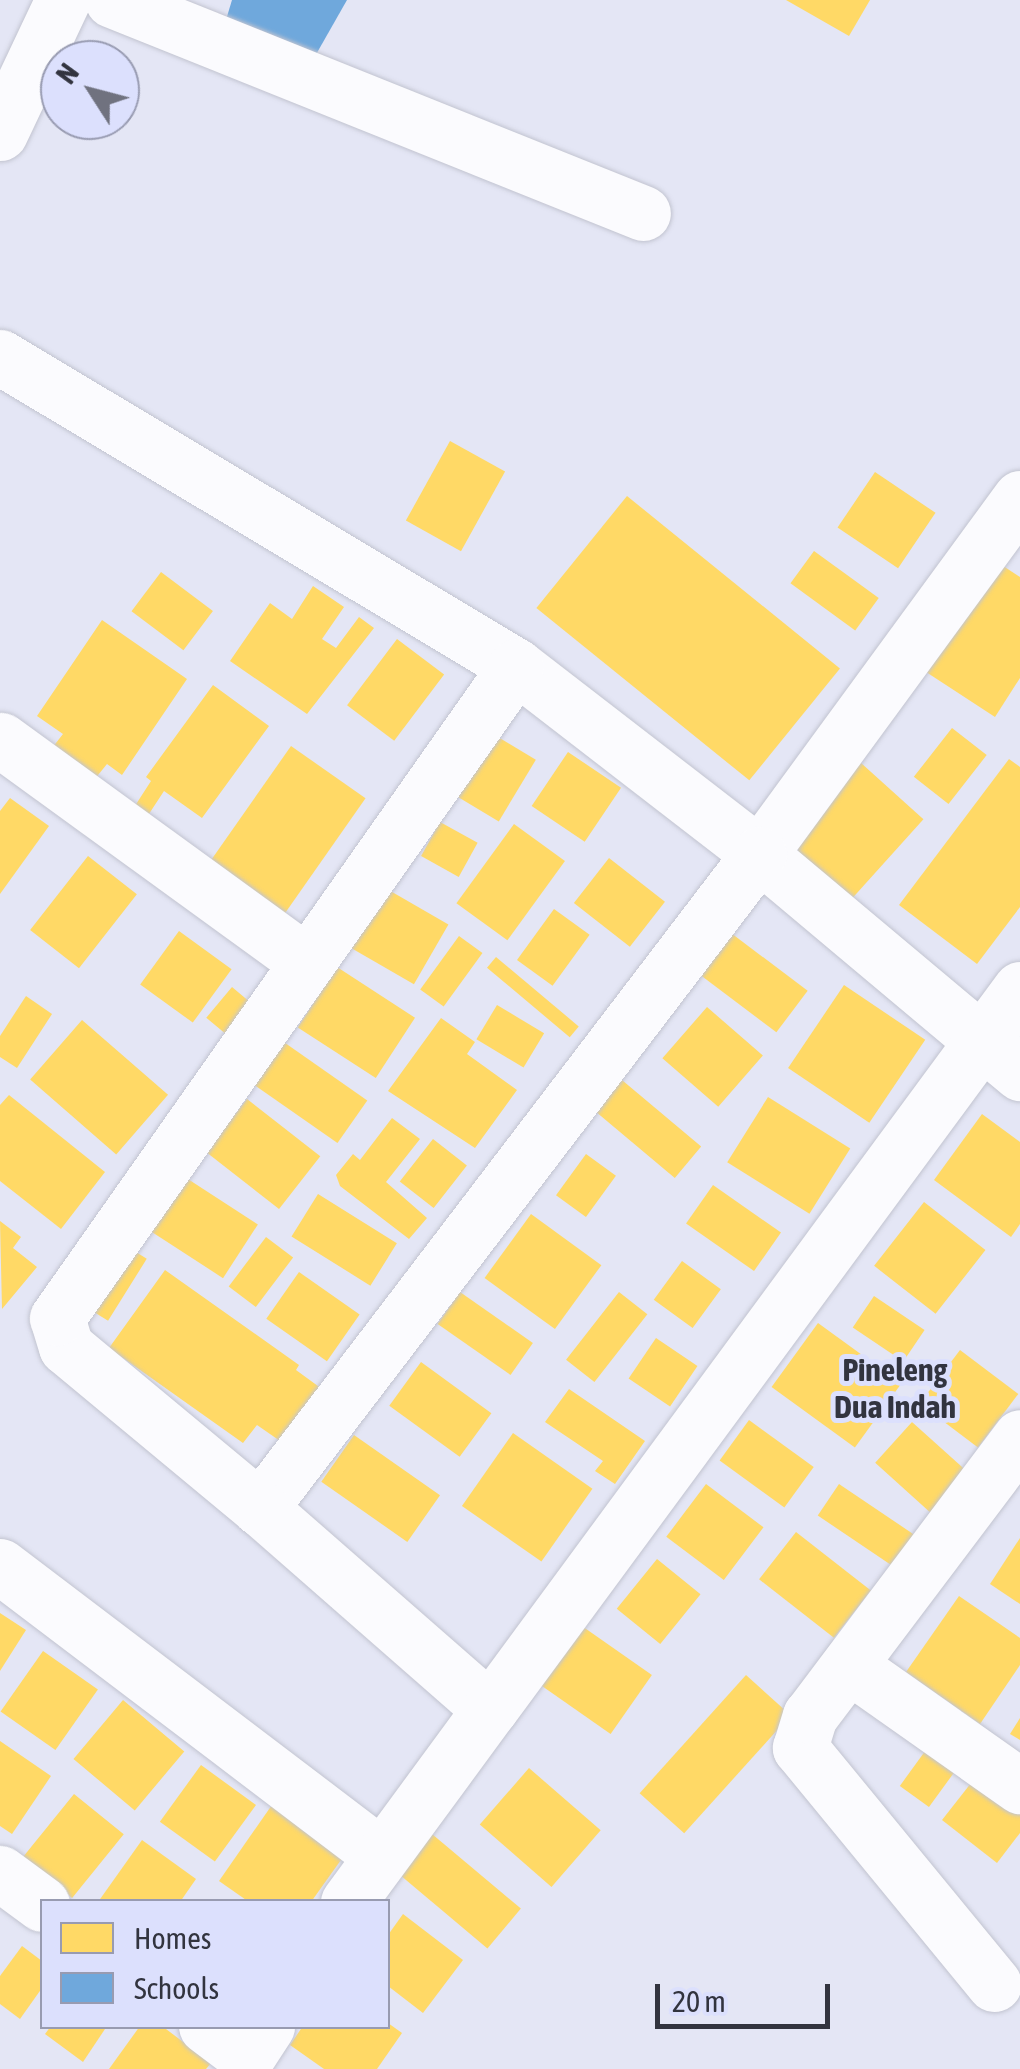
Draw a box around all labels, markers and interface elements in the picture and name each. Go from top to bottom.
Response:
north arrow [40,40,140,140]
text: N [50,57,85,90]
district label: Pineleng Dua Indah [834,1352,956,1427]
legend [40,1899,390,2029]
text: Homes [134,1921,211,1955]
scale bar [660,1964,835,2026]
text: Schools [134,1971,219,2005]
text: 20 m [672,1984,726,2018]

